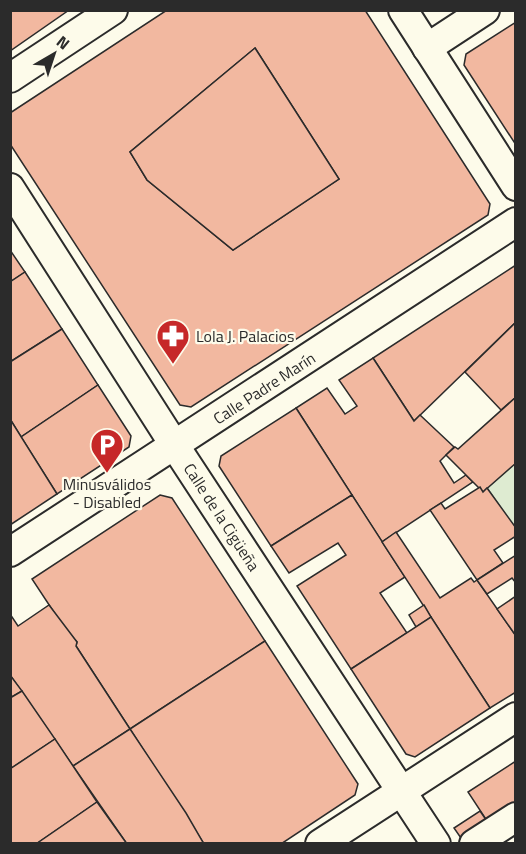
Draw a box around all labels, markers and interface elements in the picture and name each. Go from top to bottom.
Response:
north arrow [24,24,84,84]
text: N [52,30,75,55]
pharmacy icon: Lola J. Palacios [155,318,191,365]
place label: Lola J. Palacios [196,324,294,348]
street label: Calle Padre Marín [208,346,320,430]
parking icon: Minusválidos - Disabled [89,427,125,474]
street label: Calle de la Cigüeña [178,458,266,576]
place label: Minusválidos - Disabled [63,472,151,514]

